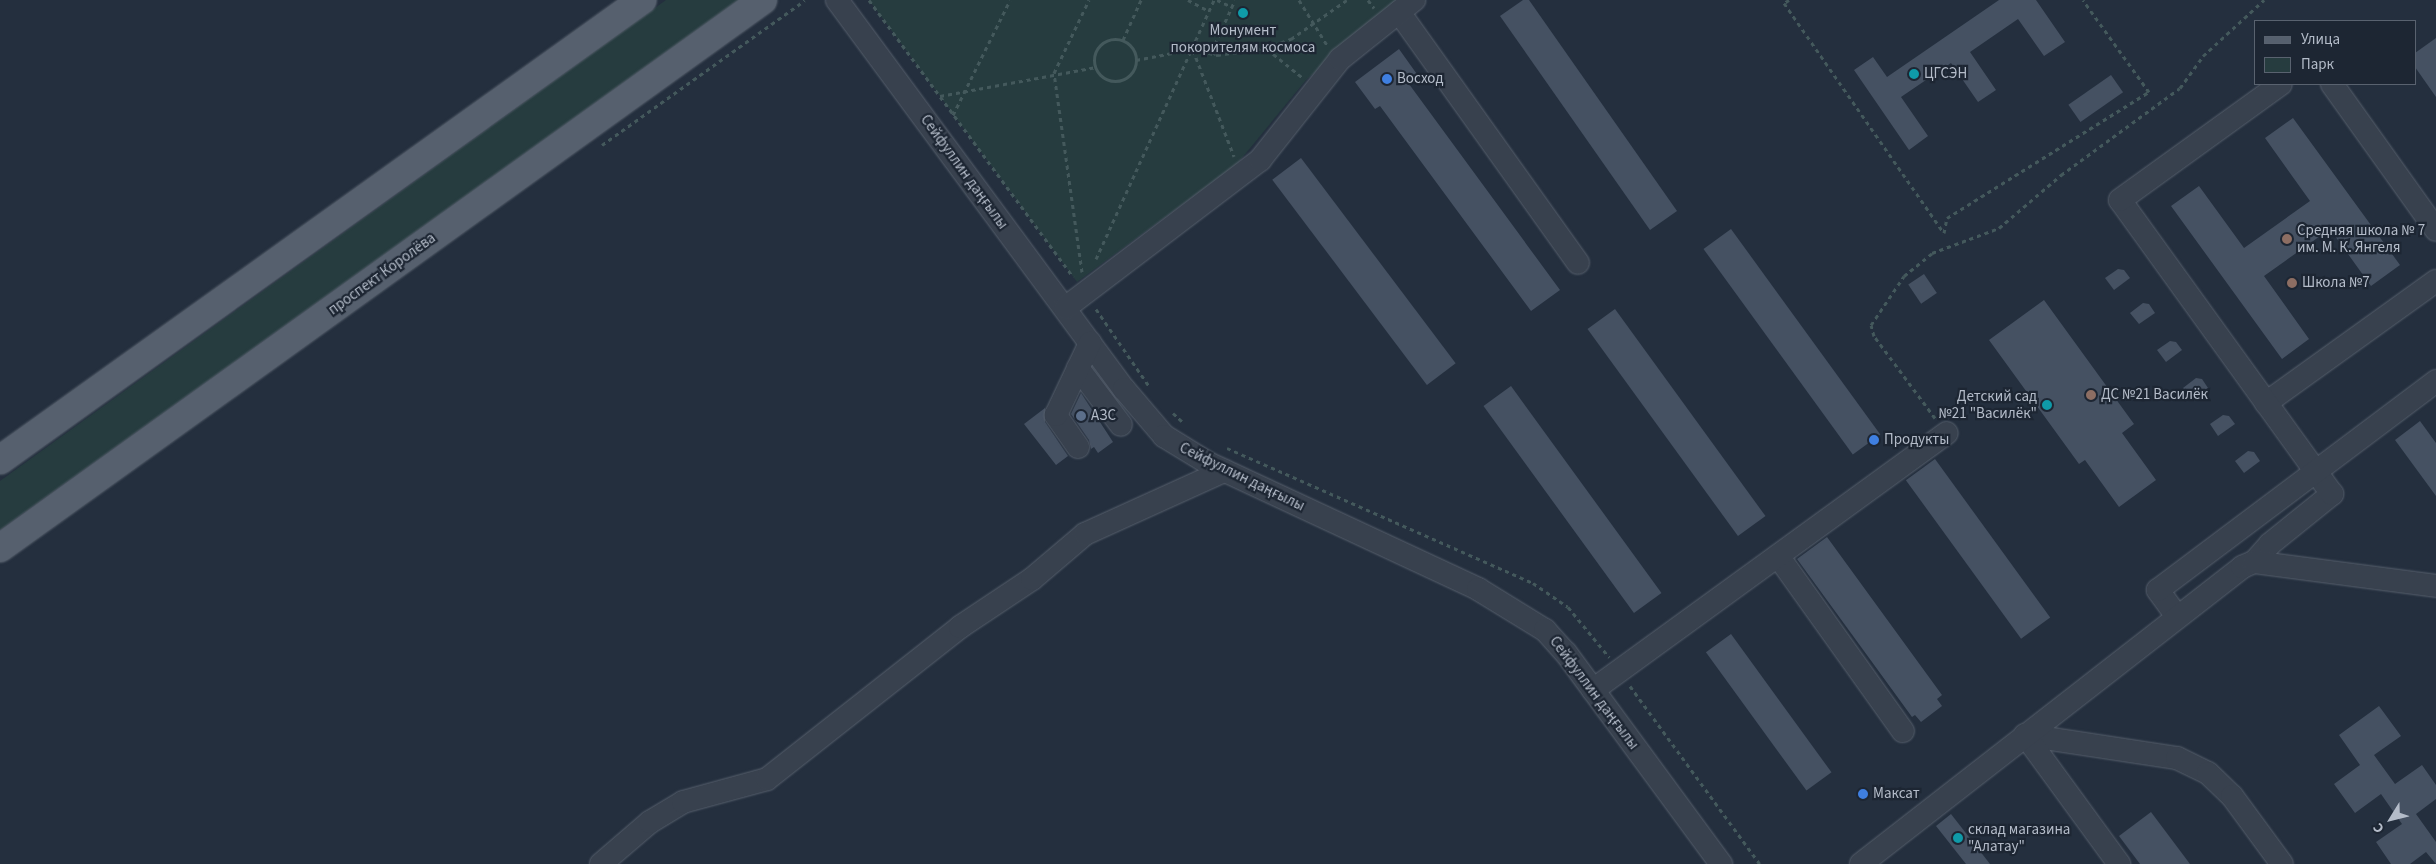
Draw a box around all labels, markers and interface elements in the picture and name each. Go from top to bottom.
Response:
marker: Монумент покорителям космоса [1237,7,1249,19]
legend [2254,20,2416,85]
place label: Монумент покорителям космоса [1171,21,1315,56]
text: Улица [2301,29,2340,50]
text: Парк [2301,54,2334,75]
place label: ЦГСЭН [1924,65,1967,83]
marker: ЦГСЭН [1908,68,1920,80]
place label: Восход [1397,70,1443,88]
marker: Восход [1381,73,1393,85]
street label: Сейфуллин даңғылы [916,111,1012,233]
place label: Средняя школа № 7 им. М. К. Янгеля [2297,221,2425,256]
street label: проспект Королёва [325,229,439,319]
marker: Средняя школа № 7 им. М. К. Янгеля [2281,233,2293,245]
place label: Школа №7 [2302,274,2370,292]
marker: Школа №7 [2286,277,2298,289]
place label: ДС №21 Василёк [2101,386,2208,404]
place label: Детский сад №21 "Василёк" [1938,387,2037,422]
marker: ДС №21 Василёк [2085,389,2097,401]
marker: Детский сад №21 "Василёк" [2041,399,2053,411]
place label: АЗС [1091,407,1116,425]
marker: АЗС [1075,410,1087,422]
place label: Продукты [1884,431,1949,449]
marker: Продукты [1868,434,1880,446]
street label: Сейфуллин даңғылы [1176,439,1308,515]
street label: Сейфуллин даңғылы [1546,633,1642,753]
place label: Максат [1873,785,1920,803]
marker: Максат [1857,788,1869,800]
north arrow [2366,794,2416,844]
text: С [2368,819,2389,837]
place label: склад магазина "Алатау" [1968,820,2070,855]
marker: склад магазина "Алатау" [1952,832,1964,844]

